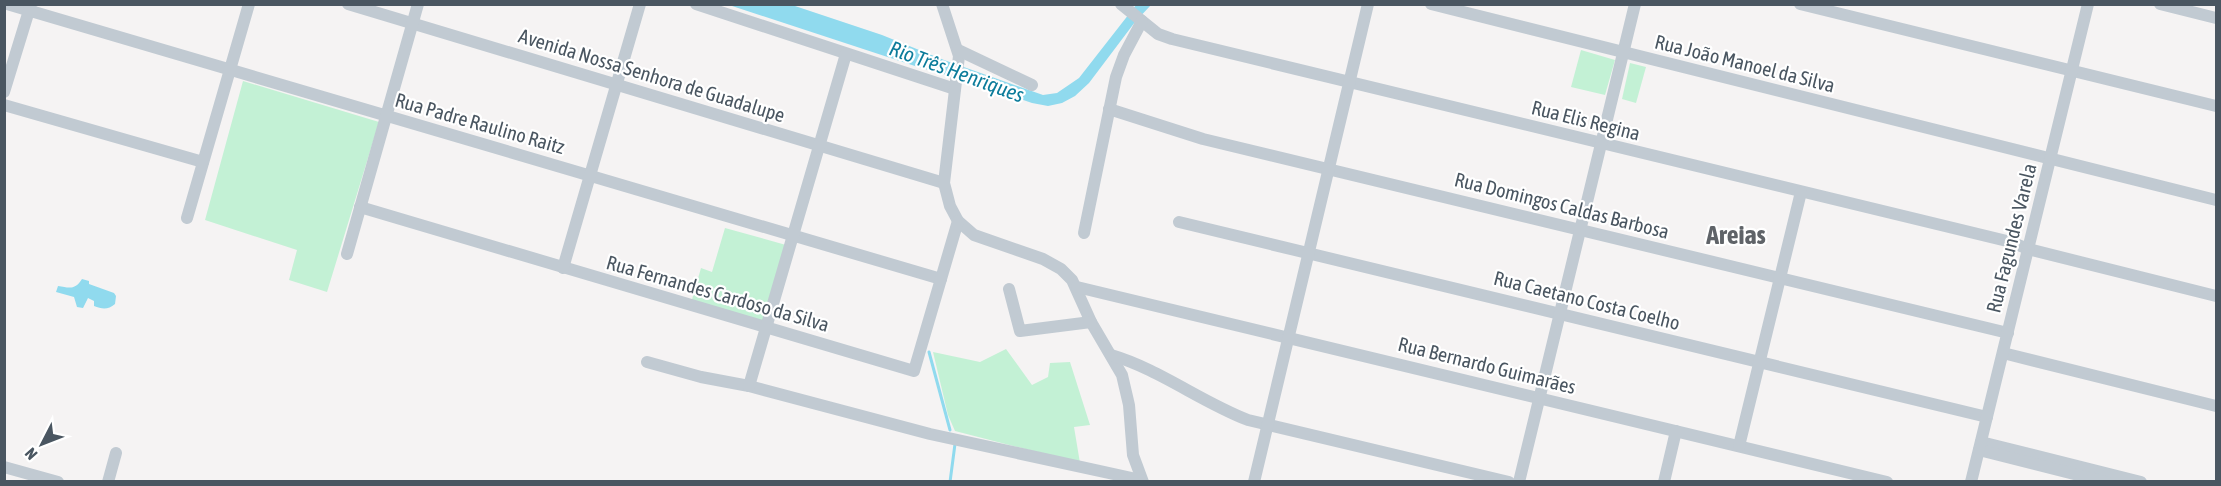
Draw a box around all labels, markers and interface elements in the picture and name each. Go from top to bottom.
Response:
street label: Avenida Nossa Senhora de Guadalupe [516,23,788,127]
street label: Rua João Manoel da Silva [1653,29,1837,97]
water label: Rio Três Henriques [886,36,1028,106]
street label: Rua Padre Raulino Raitz [393,88,567,158]
street label: Rua Elis Regina [1529,95,1643,145]
street label: Rua Fagundes Varela [1981,161,2041,315]
street label: Rua Domingos Caldas Barbosa [1452,167,1672,243]
district label: Areias [1705,220,1766,250]
street label: Rua Fernandes Cardoso da Silva [604,250,832,336]
street label: Rua Caetano Costa Coelho [1491,266,1683,334]
street label: Rua Bernardo Guimarães [1396,332,1578,398]
north arrow [12,414,72,474]
text: N [21,445,41,464]

